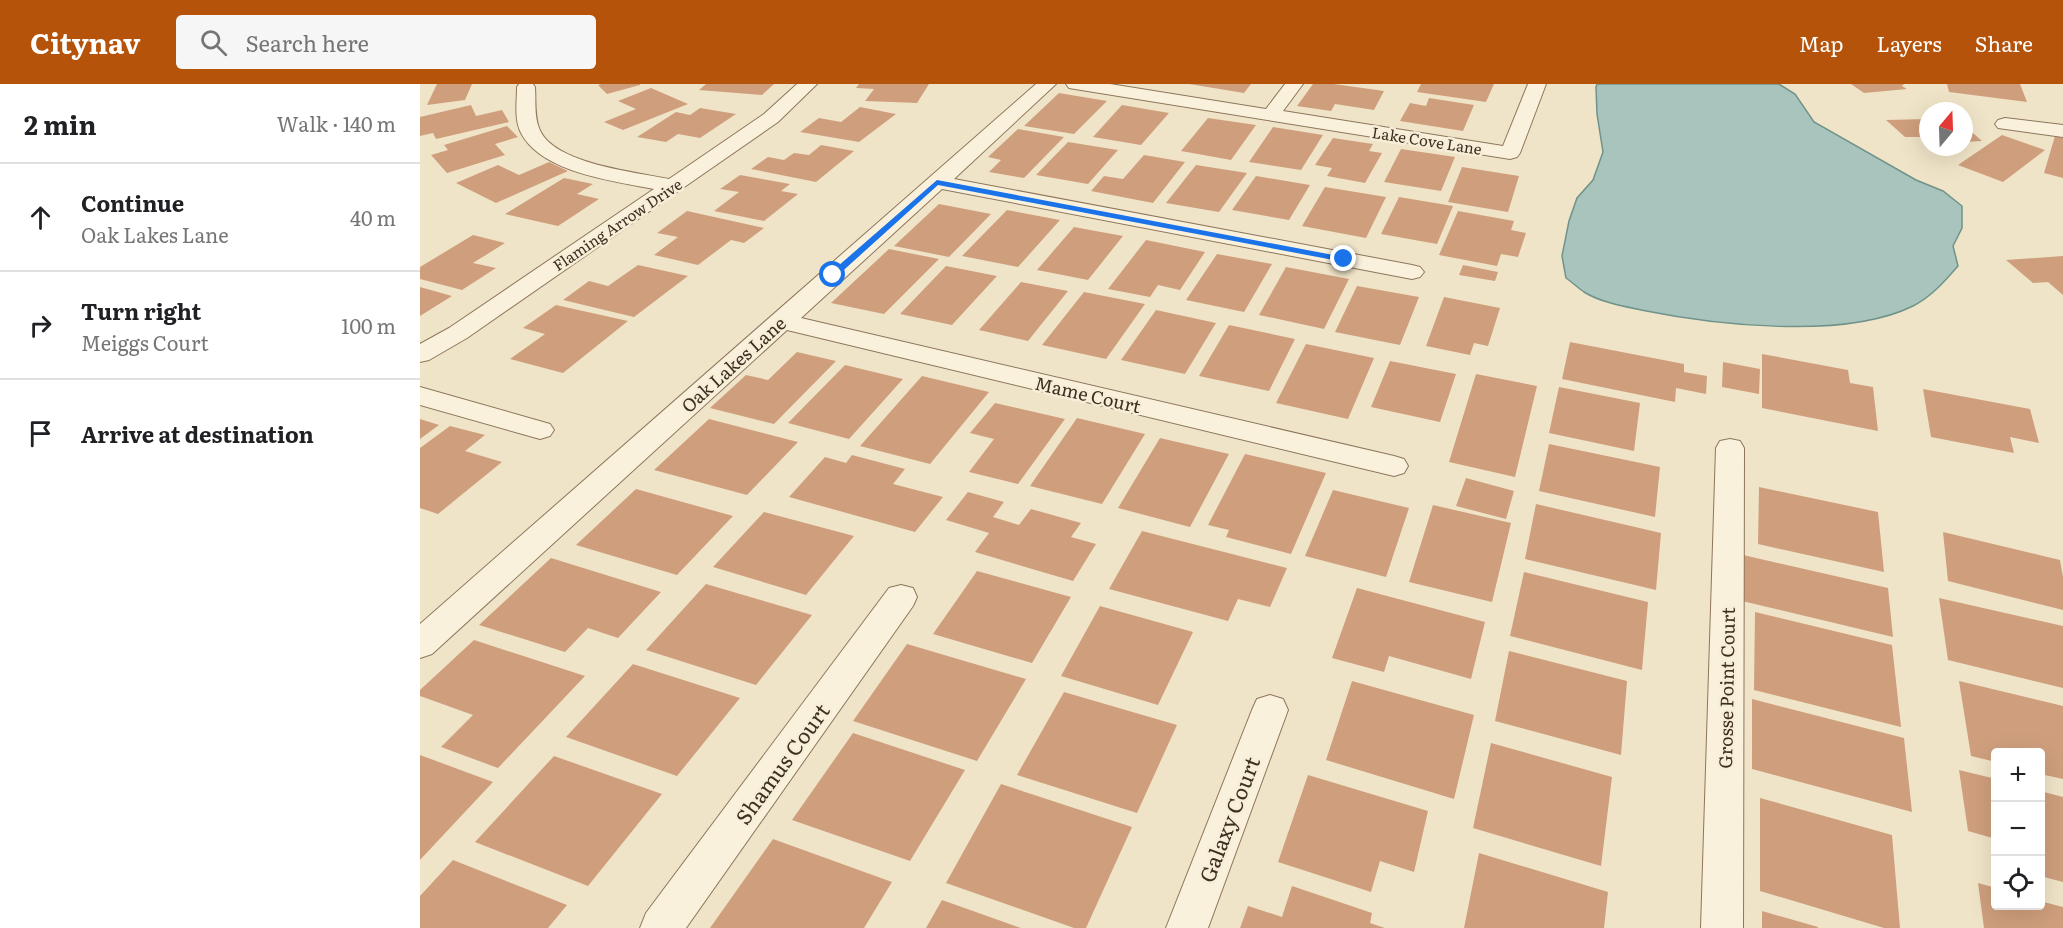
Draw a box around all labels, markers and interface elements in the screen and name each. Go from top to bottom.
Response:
search box [176,15,596,69]
text: Citynav [30,21,140,63]
icon: search [197,26,230,59]
text: Search here [245,26,369,59]
text: Map [1799,27,1844,58]
text: Layers [1877,27,1942,58]
text: Share [1975,27,2033,58]
north arrow [1919,102,1973,156]
text: 2 min [24,104,97,143]
text: Walk · 140 m [277,108,396,138]
street label: Lake Cove Lane [1370,120,1484,160]
street label: Flaming Arrow Drive [548,172,686,276]
text: Continue [81,186,184,219]
icon: ahead [24,201,57,234]
text: 40 m [350,202,396,232]
text: Oak Lakes Lane [81,219,229,249]
route end [1330,245,1356,271]
route start [819,261,845,287]
text: Turn right [81,294,201,327]
icon: right [24,309,57,342]
text: 100 m [341,310,396,340]
street label: Oak Lakes Lane [675,310,791,418]
text: Meiggs Court [81,327,209,357]
street label: Mame Court [1032,369,1144,419]
icon: arrive [24,417,57,450]
text: Arrive at destination [81,417,314,450]
street label: Grosse Point Court [1711,606,1741,769]
street label: Shamus Court [726,696,836,830]
map controls [1991,748,2045,910]
button: + [1991,748,2045,802]
street label: Galaxy Court [1190,751,1266,886]
button: − [1991,802,2045,856]
button: locate [1991,856,2045,910]

